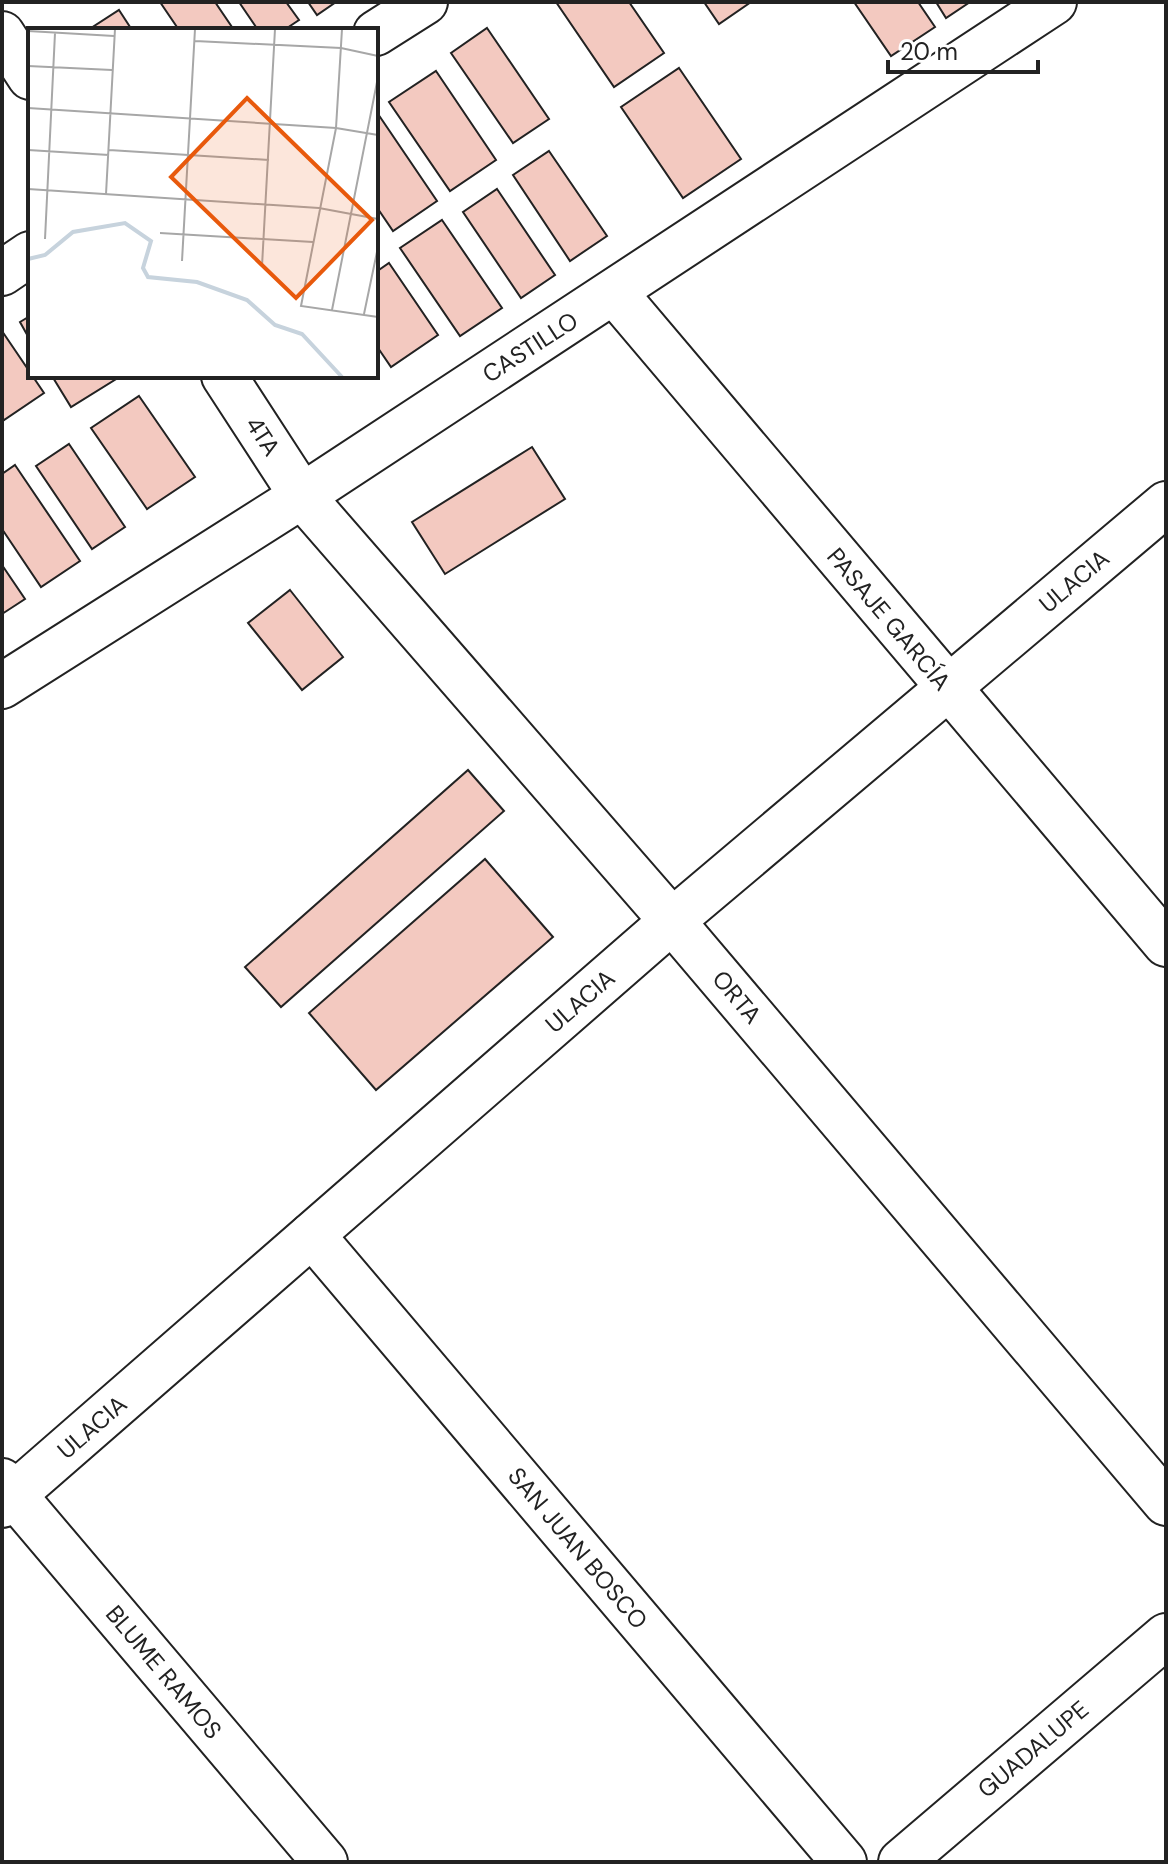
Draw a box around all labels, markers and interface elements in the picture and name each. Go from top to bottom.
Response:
scale bar [888,24,1038,74]
inset map [28,28,378,378]
text: 20 m [900,36,958,67]
street label: CASTILLO [476,305,584,389]
street label: 4TA [239,410,287,462]
street label: PASAJE GARCÍA [820,541,958,697]
street label: ULACIA [1033,543,1115,619]
street label: ULACIA [539,962,621,1040]
street label: ORTA [706,964,768,1030]
street label: ULACIA [51,1388,133,1466]
street label: SAN JUAN BOSCO [501,1461,655,1635]
street label: BLUME RAMOS [99,1599,229,1745]
street label: GUADALUPE [971,1694,1095,1804]

